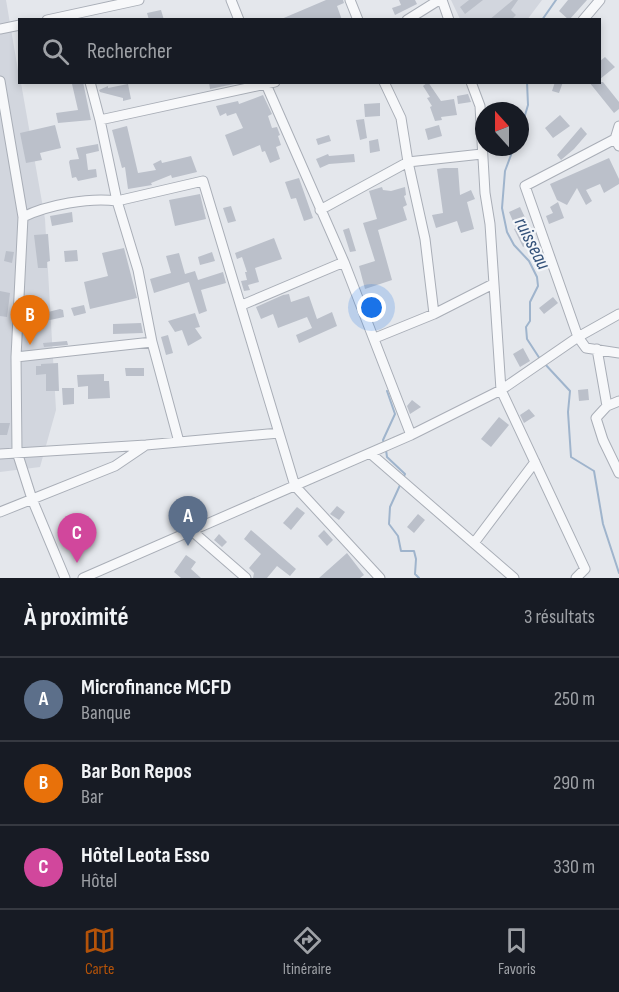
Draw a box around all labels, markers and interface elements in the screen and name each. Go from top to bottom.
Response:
search box [18,18,601,84]
icon: search [39,35,72,68]
text: Rechercher [87,38,172,65]
north arrow [475,102,529,156]
water label: ruisseau [509,213,556,274]
your location [357,293,386,322]
pin: B [10,296,50,345]
pin: A [168,496,207,546]
pin: C [58,514,97,563]
text: À proximité [24,602,129,633]
text: 3 résultats [524,605,595,629]
text: Microfinance MCFD [81,674,231,701]
text: A [39,687,48,711]
text: 250 m [554,687,595,711]
text: Banque [81,701,131,725]
text: Bar Bon Repos [81,758,192,785]
text: B [39,771,48,795]
text: 290 m [553,771,595,795]
text: Bar [81,785,103,809]
text: Hôtel Leota Esso [81,842,210,869]
text: C [38,855,49,879]
text: 330 m [553,855,595,879]
text: Hôtel [81,869,117,893]
tab: Carte [83,924,116,979]
tab: Itinéraire [283,924,331,979]
tab: Favoris [498,924,536,979]

